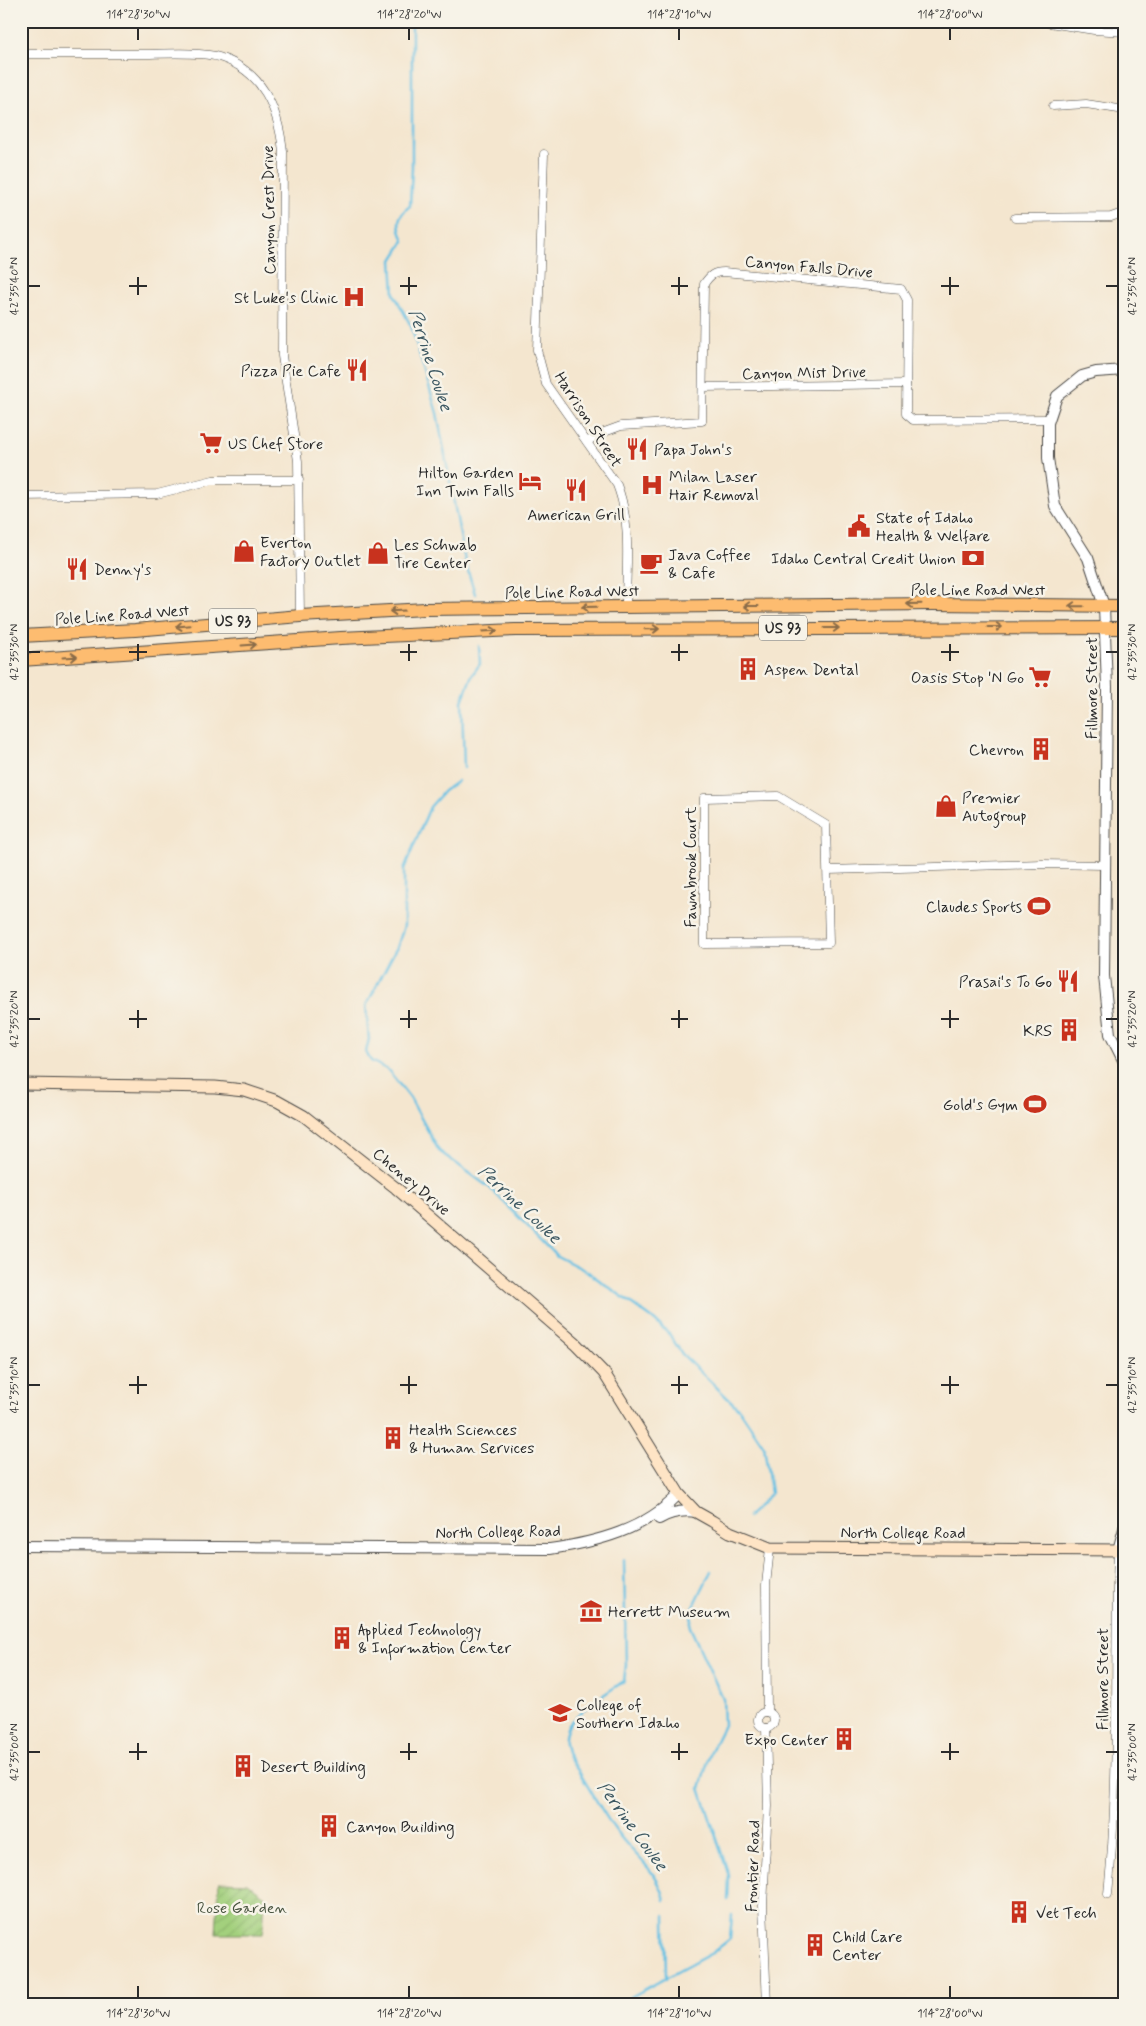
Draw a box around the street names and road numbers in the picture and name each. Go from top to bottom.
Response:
street label: Canyon Crest Drive [258,145,281,275]
street label: Canyon Falls Drive [744,251,874,284]
street label: Canyon Mist Drive [742,362,866,385]
street label: Harrison Street [549,368,627,472]
street label: Pole Line Road West [911,580,1045,601]
street label: Pole Line Road West [505,581,639,604]
street label: Pole Line Road West [54,600,190,631]
road number: US 93 [209,608,257,634]
road number: US 93 [759,616,807,640]
street label: Fillmore Street [1082,636,1103,739]
street label: Fawnbrook Court [681,806,702,927]
street label: Cheney Drive [368,1143,454,1221]
street label: North College Road [435,1521,561,1544]
street label: North College Road [840,1523,966,1544]
street label: Fillmore Street [1093,1627,1114,1730]
street label: Frontier Road [741,1820,766,1912]

